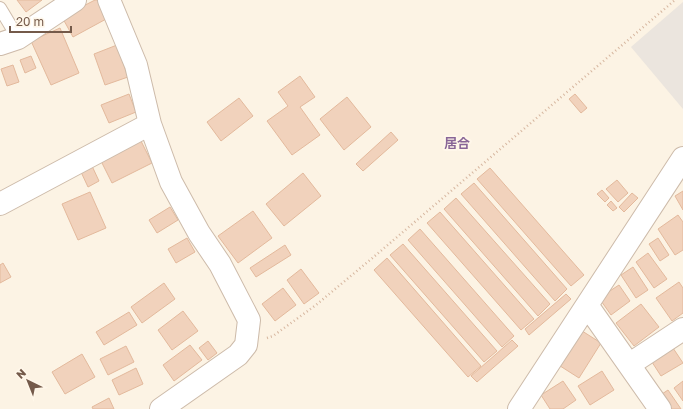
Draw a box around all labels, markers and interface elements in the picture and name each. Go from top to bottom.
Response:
scale bar [10,8,71,34]
text: 20 m [16,14,44,29]
district label: 居合 [444,135,470,151]
north arrow [8,361,48,401]
text: N [13,366,28,381]

